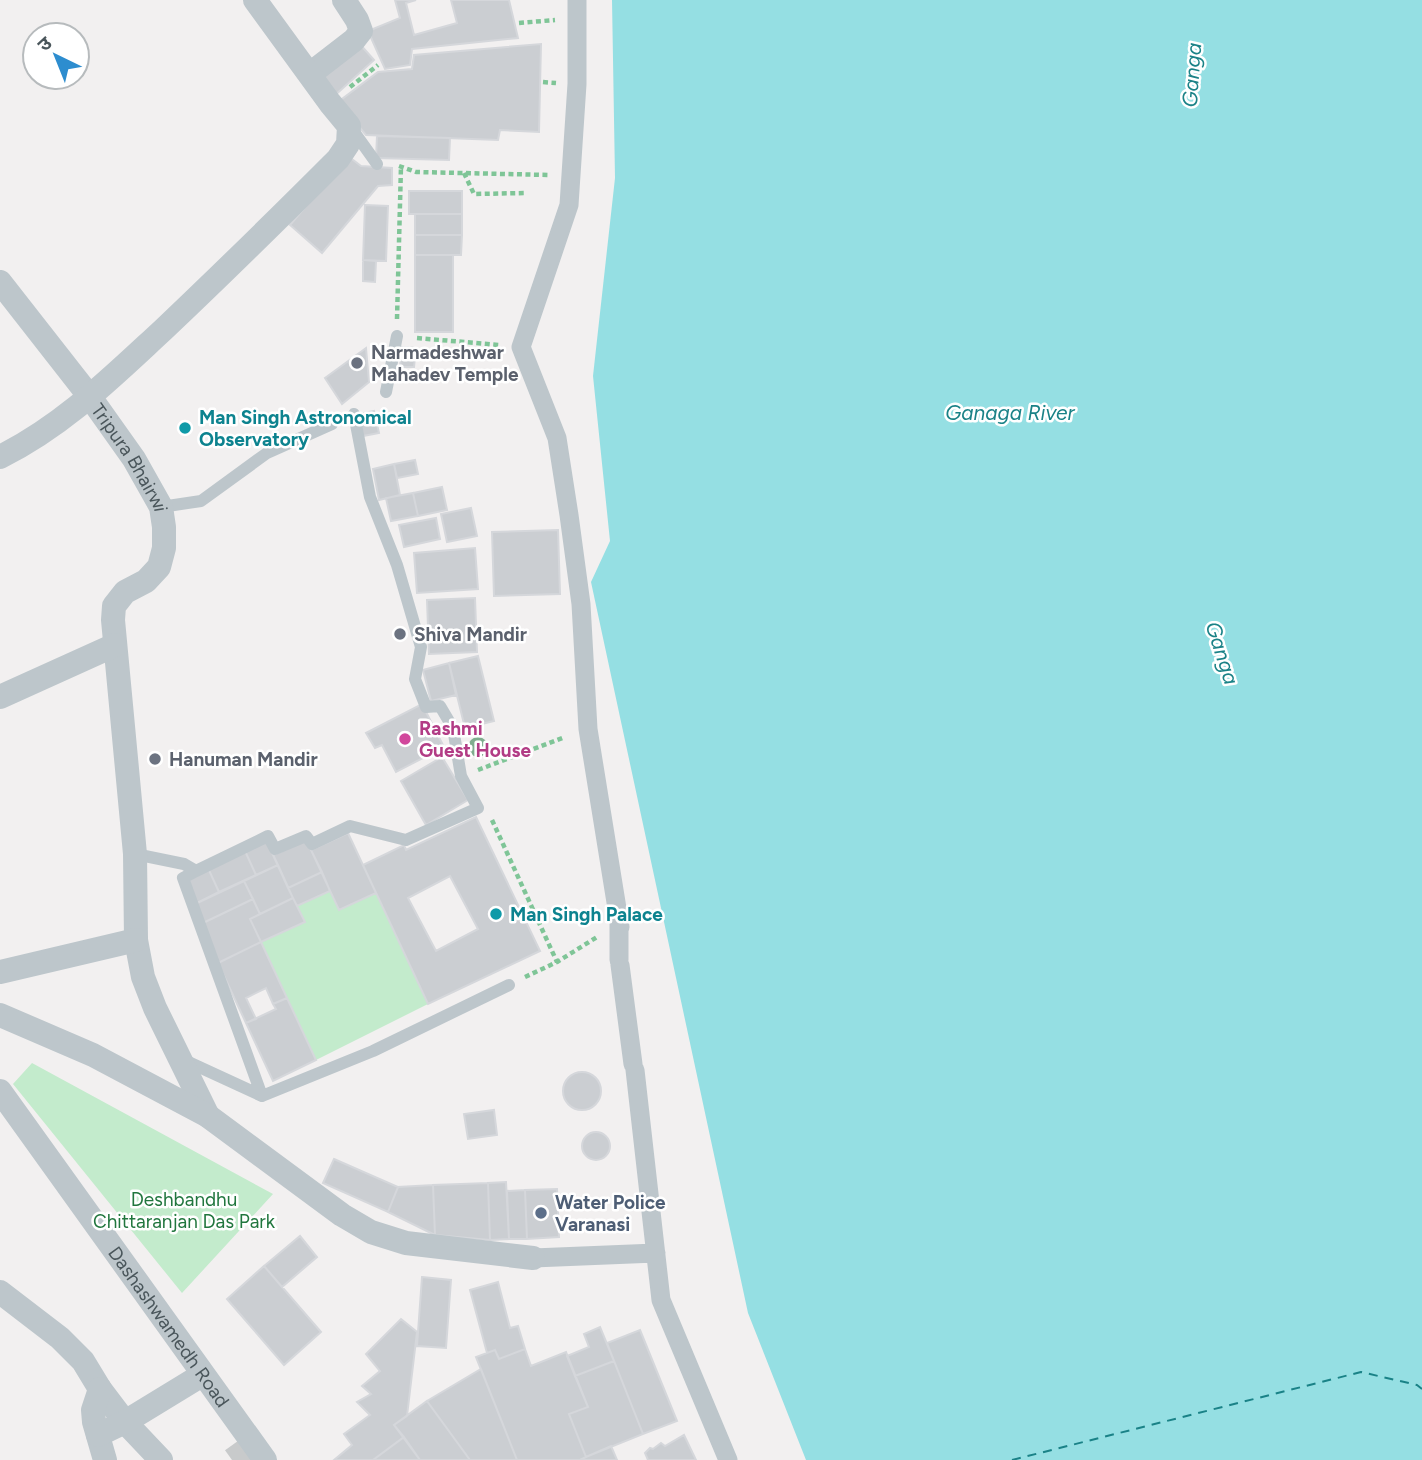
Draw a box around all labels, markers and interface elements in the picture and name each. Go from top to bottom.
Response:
north arrow [21,21,91,91]
text: उ [33,31,57,56]
water label: Ganga [1177,42,1206,108]
place label: Narmadeshwar Mahadev Temple [371,341,519,386]
marker: Narmadeshwar Mahadev Temple [349,355,365,371]
street label: Tripura Bhairwi [86,399,173,513]
water label: Ganaga River [945,400,1076,425]
place label: Man Singh Astronomical Observatory [199,406,412,451]
marker: Man Singh Astronomical Observatory [177,420,193,436]
water label: Ganga [1201,618,1244,687]
place label: Shiva Mandir [414,623,527,646]
marker: Shiva Mandir [392,626,408,642]
place label: Rashmi Guest House [419,717,531,762]
marker: Rashmi Guest House [397,731,413,747]
place label: Hanuman Mandir [169,748,318,771]
marker: Hanuman Mandir [147,751,163,767]
place label: Man Singh Palace [510,903,663,926]
marker: Man Singh Palace [488,906,504,922]
park label: Deshbandhu Chittaranjan Das Park [93,1188,276,1233]
place label: Water Police Varanasi [555,1191,666,1236]
marker: Water Police Varanasi [533,1205,549,1221]
street label: Dashashwamedh Road [103,1242,234,1412]

